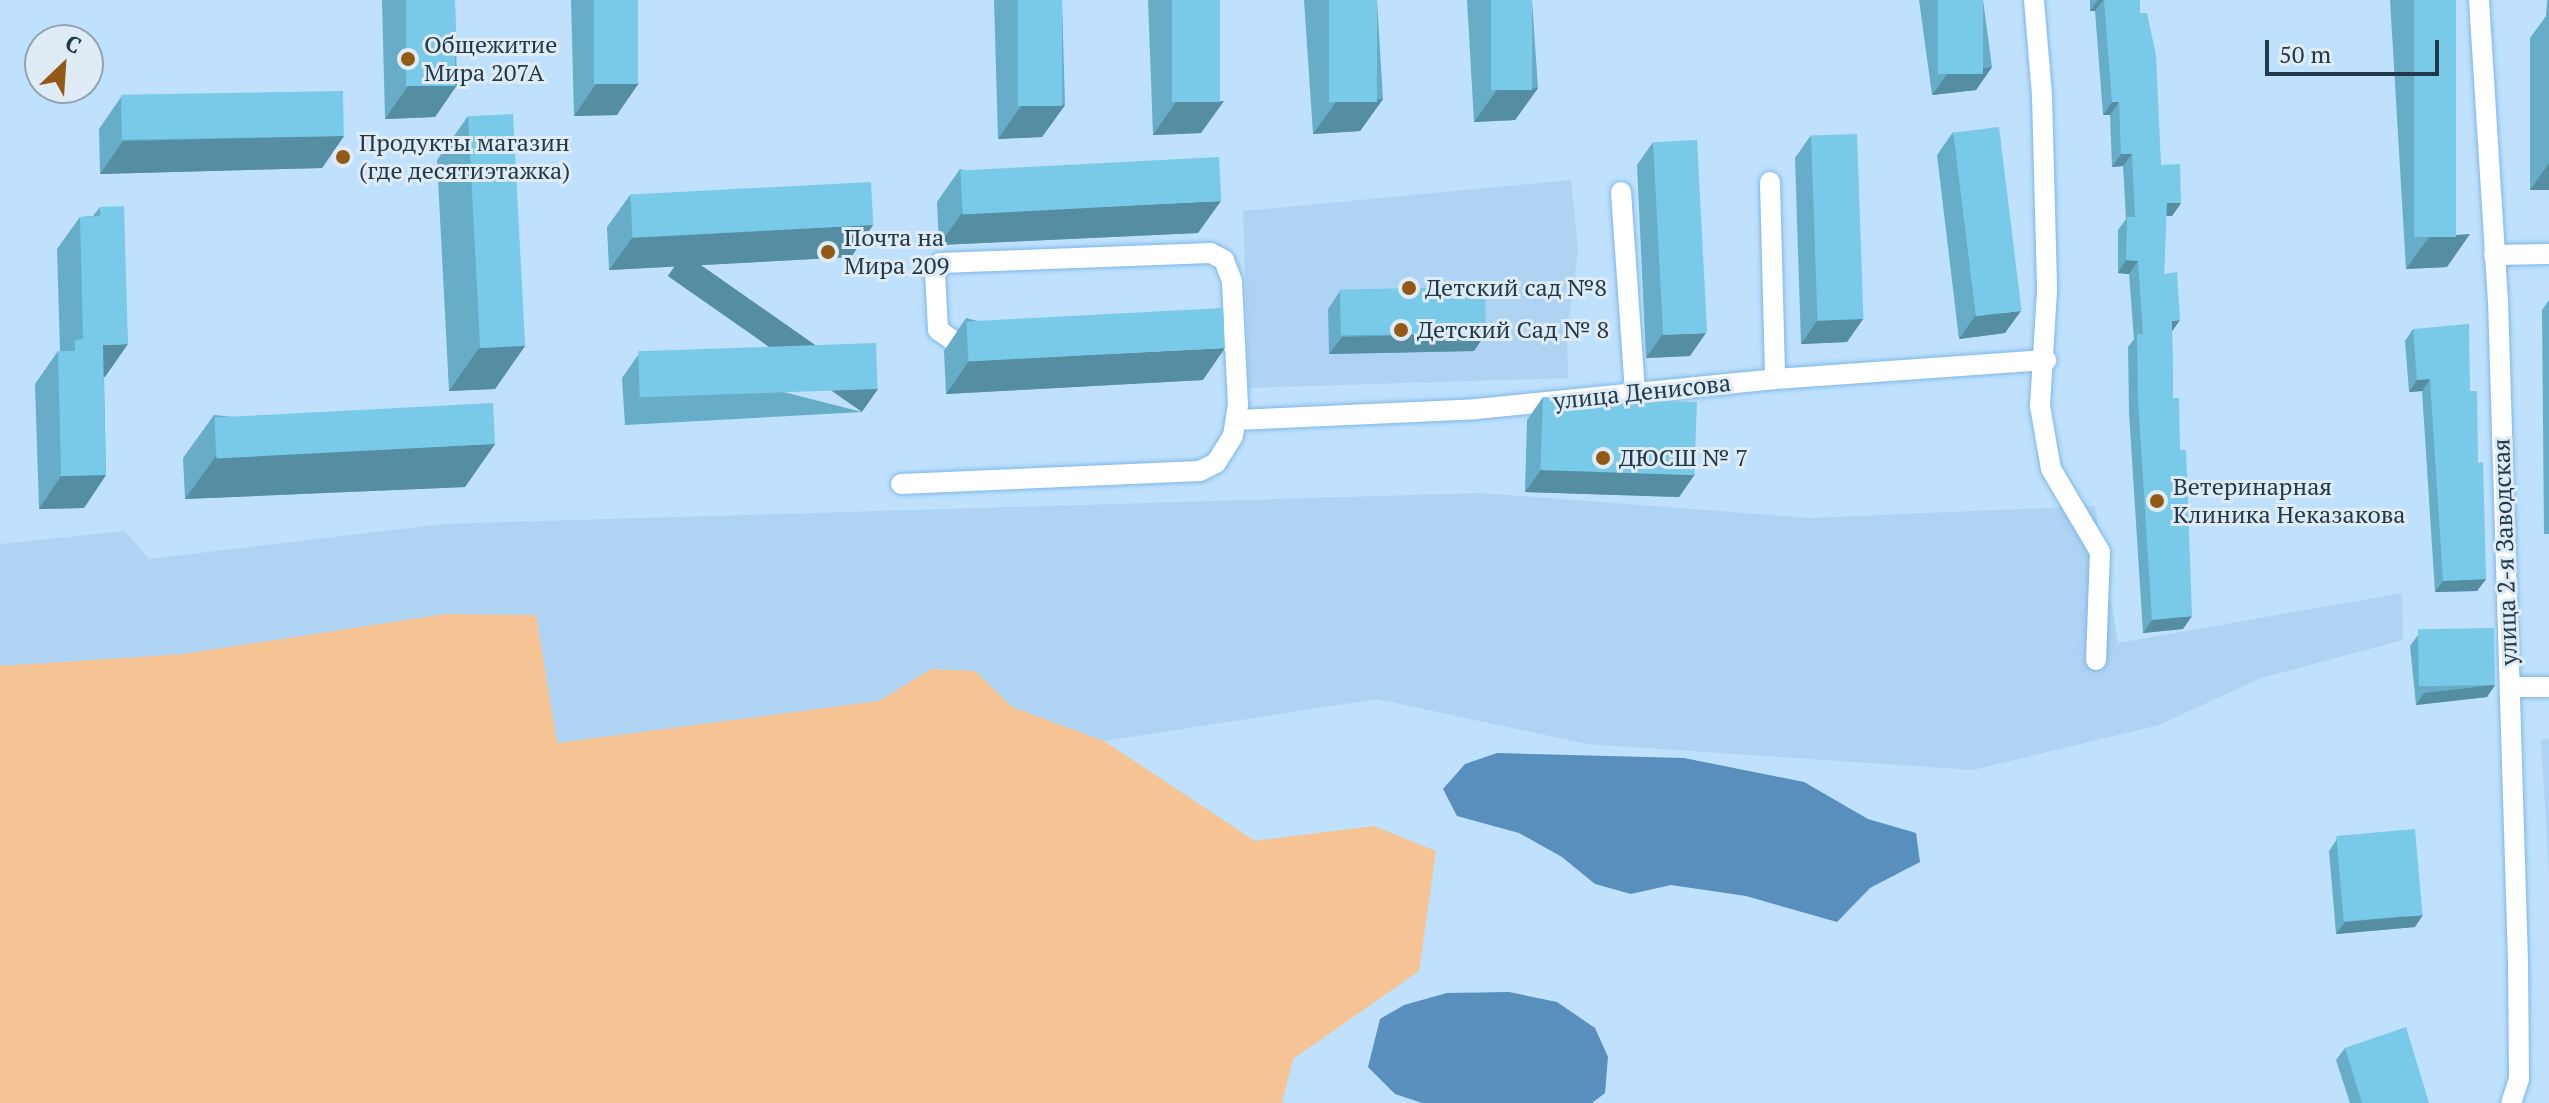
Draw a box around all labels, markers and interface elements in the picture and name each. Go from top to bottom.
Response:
north arrow [24,24,104,104]
scale bar [2269,24,2443,74]
text: С [61,27,86,60]
place label: Общежитие Мира 207А [424,31,557,87]
text: 50 m [2279,38,2331,70]
marker: Общежитие Мира 207А [399,50,417,68]
place label: Продукты магазин (где десятиэтажка) [359,129,571,185]
marker: Продукты магазин (где десятиэтажка) [334,148,352,166]
place label: Почта на Мира 209 [844,224,949,280]
marker: Почта на Мира 209 [819,243,837,261]
place label: Детский сад №8 [1425,274,1607,302]
marker: Детский сад №8 [1400,279,1418,297]
place label: Детский Сад № 8 [1417,316,1609,344]
marker: Детский Сад № 8 [1392,321,1410,339]
street label: улица Денисова [1552,368,1732,416]
street label: улица 2-я Заводская [2487,438,2523,666]
place label: ДЮСШ № 7 [1619,444,1748,472]
marker: ДЮСШ № 7 [1594,449,1612,467]
place label: Ветеринарная Клиника Неказакова [2173,473,2405,529]
marker: Ветеринарная Клиника Неказакова [2148,492,2166,510]

